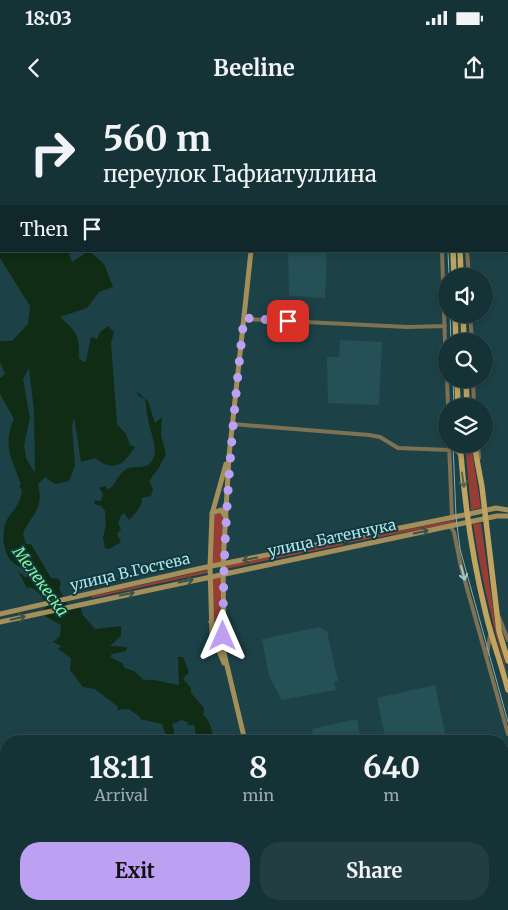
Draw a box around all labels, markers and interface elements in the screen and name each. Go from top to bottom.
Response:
text: 18:03 [25,6,72,30]
icon: back [20,54,48,82]
text: Beeline [213,54,295,82]
icon: share [460,54,488,82]
text: 560 m [103,117,211,161]
icon: right [20,120,85,185]
text: переулок Гафиатуллина [103,160,377,188]
icon: arrive [78,215,106,243]
text: Then [20,217,68,241]
map controls [438,268,493,453]
button: sound [438,268,493,323]
pin [267,300,309,342]
icon: arrive [274,307,302,335]
button: search [438,333,493,388]
button: layers [438,398,493,453]
one-way arrow [459,471,469,487]
street label: улица Батенчука [266,515,398,560]
one-way arrow [413,527,429,537]
water label: Мелекеска [8,541,73,620]
street label: улица В.Гостева [68,548,192,595]
one-way arrow [242,554,258,564]
one-way arrow [459,564,468,580]
one-way arrow [177,576,193,585]
one-way arrow [119,588,135,598]
position arrow [196,609,248,661]
one-way arrow [9,613,25,622]
text: 18:11 [89,748,153,786]
text: 8 [249,748,268,786]
text: 640 [363,748,420,786]
text: Arrival [95,785,148,805]
text: min [242,785,274,805]
text: m [384,785,400,805]
button: Exit [20,842,250,900]
button: Share [260,842,489,900]

